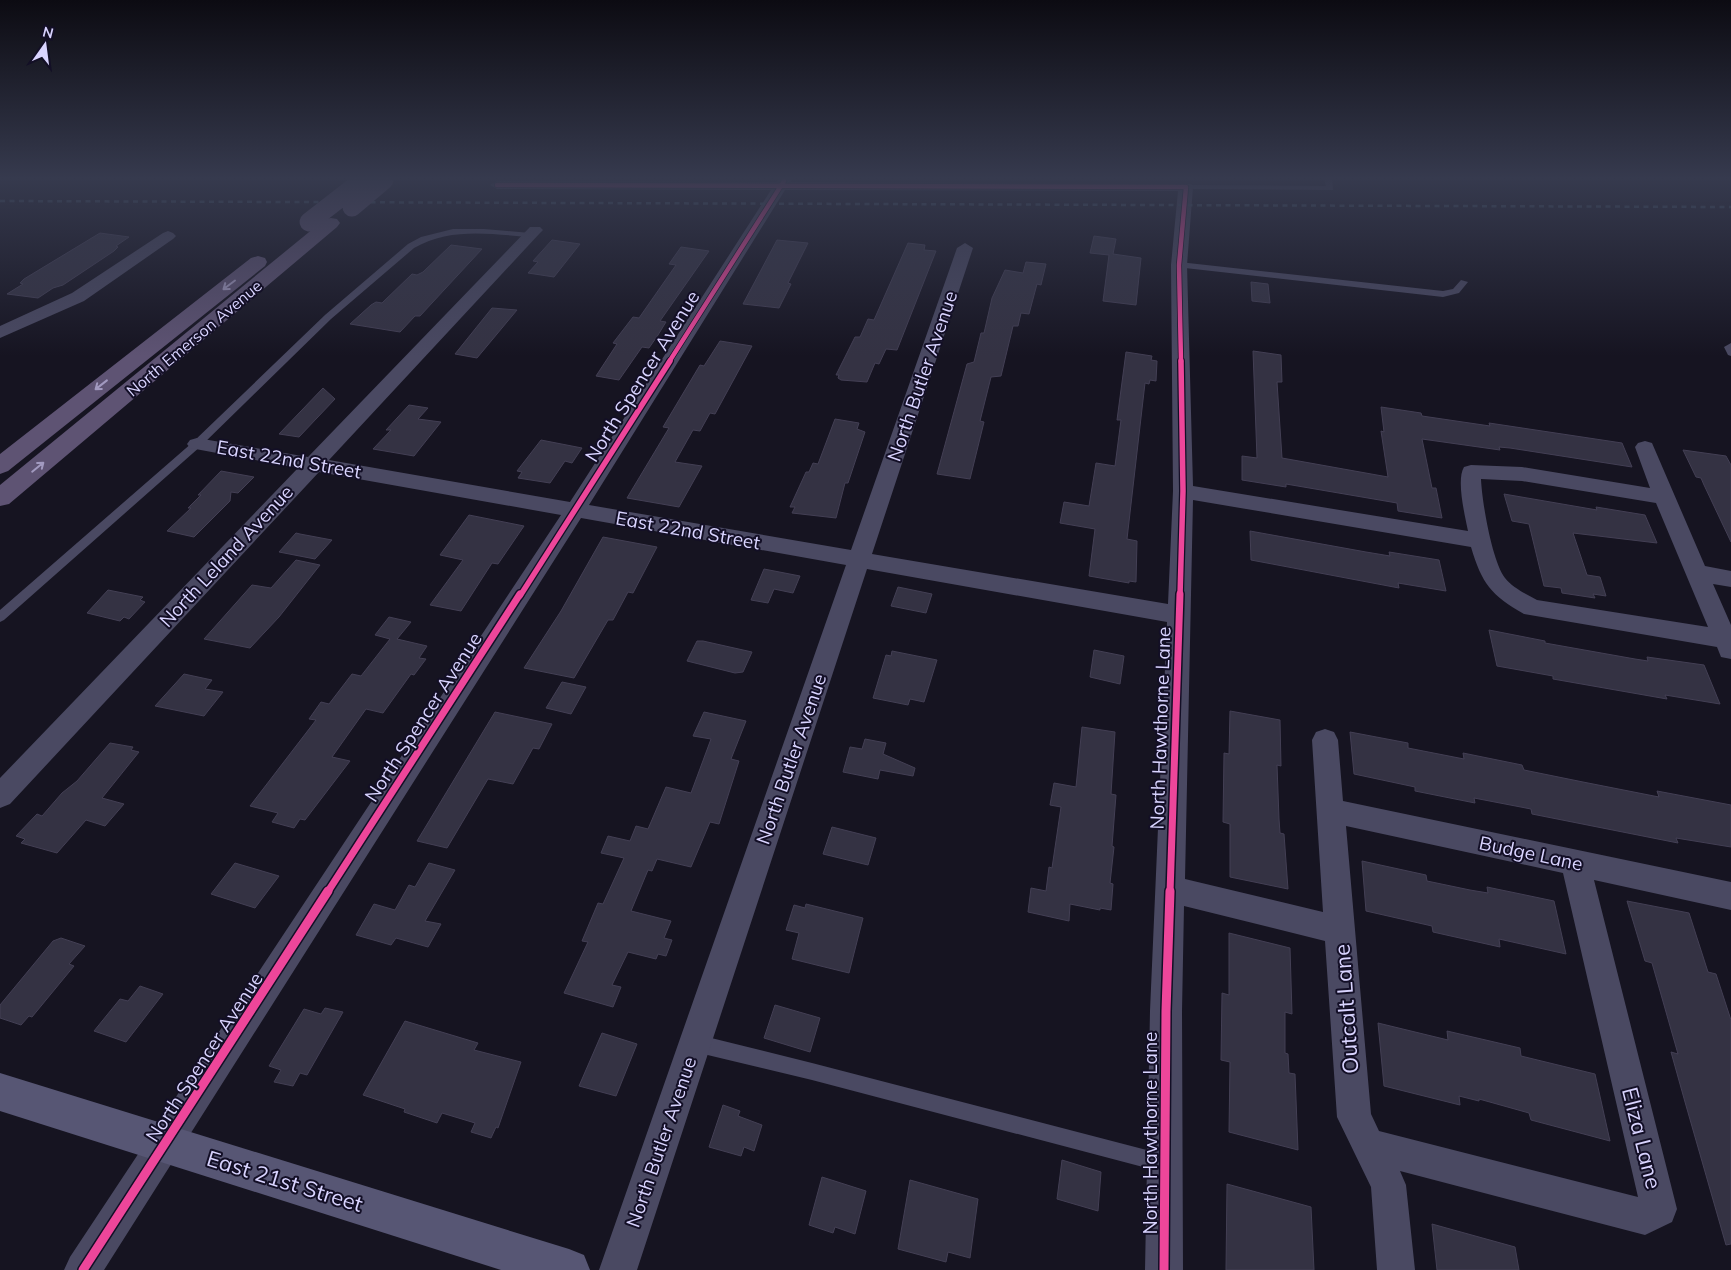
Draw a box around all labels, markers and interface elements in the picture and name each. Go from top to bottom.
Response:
north arrow [20,20,70,70]
text: N [41,22,55,42]
street label: North Emerson Avenue [122,275,266,401]
one-way arrow [222,280,236,290]
street label: North Spencer Avenue [579,286,705,466]
street label: North Butler Avenue [882,288,962,464]
one-way arrow [95,379,108,390]
street label: East 22nd Street [215,434,363,484]
one-way arrow [31,462,44,473]
street label: North Leland Avenue [154,480,298,632]
street label: East 22nd Street [614,505,762,555]
street label: North Hawthorne Lane [1144,626,1176,830]
street label: North Spencer Avenue [359,628,487,806]
street label: North Butler Avenue [751,671,831,847]
street label: Budge Lane [1477,830,1585,876]
street label: Outcalt Lane [1327,943,1365,1075]
street label: North Spencer Avenue [140,968,268,1146]
street label: North Hawthorne Lane [1138,1032,1162,1234]
street label: North Butler Avenue [621,1054,701,1230]
street label: Eliza Lane [1616,1084,1668,1192]
street label: East 21st Street [204,1144,367,1218]

